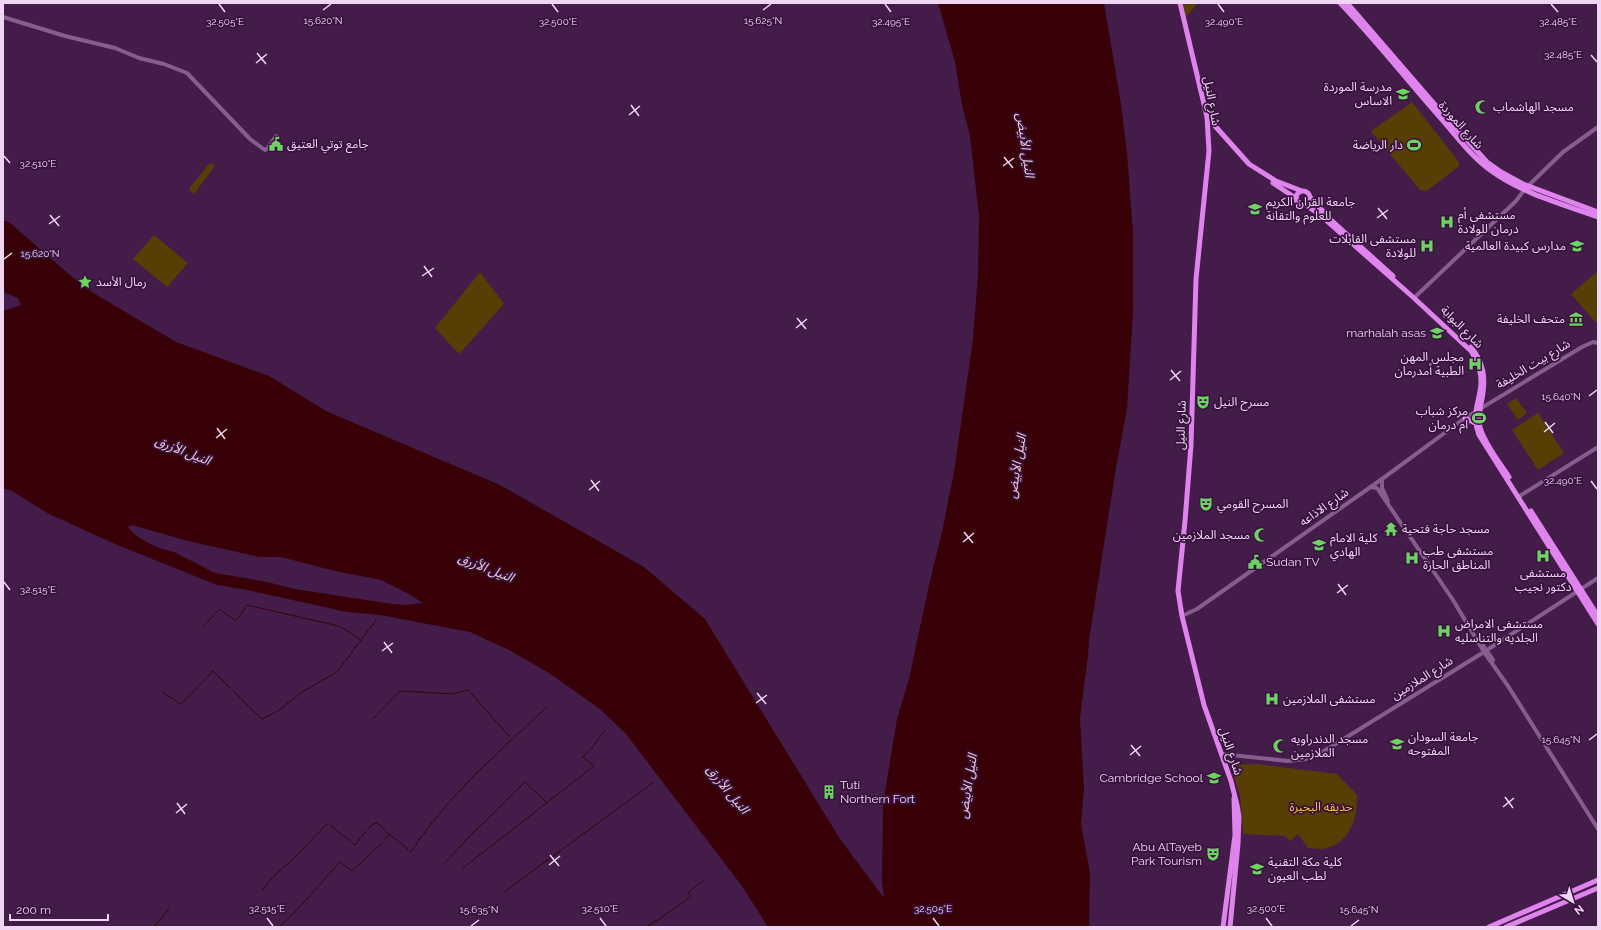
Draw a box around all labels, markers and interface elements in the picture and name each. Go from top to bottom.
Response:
text: 15.620°N [303,15,343,26]
text: 15.625°N [744,15,782,26]
text: 32.505°E [206,16,244,27]
text: 32.500°E [539,16,577,27]
text: 32.495°E [872,16,910,27]
text: 32.490°E [1205,16,1243,27]
text: 32.485°E [1539,16,1577,27]
text: 32.485°E [1544,49,1582,60]
street label: شارع النيل [1199,75,1223,127]
place label: مدرسة الموردة الاساس [1324,80,1392,108]
school or university icon: مدرسة الموردة الاساس [1395,86,1411,102]
street label: شارع الموردة [1434,98,1486,153]
mosque icon: مسجد الهاشماب [1474,99,1490,115]
place label: مسجد الهاشماب [1493,100,1574,114]
water label: النيل الأبيض [1013,112,1038,180]
public building icon: جامع توتي العتيق [268,136,284,152]
place label: جامع توتي العتيق [287,137,369,154]
sports icon: دار الرياضة [1406,137,1422,153]
place label: دار الرياضة [1353,138,1403,152]
text: 32.510°E [20,158,56,169]
place label: جامعة القران الكريم للعلوم والتقانة [1266,195,1355,225]
school or university icon: جامعة القران الكريم للعلوم والتقانة [1247,201,1263,217]
place label: مستشفى أم درمان للولادة [1458,207,1519,236]
hospital icon: مستشفى أم درمان للولادة [1439,214,1455,230]
place label: مستشفى القابلات للولادة [1329,232,1416,260]
hospital icon: مستشفى القابلات للولادة [1419,238,1435,254]
school or university icon: مدارس كبيدة العالمية [1569,238,1585,254]
place label: مدارس كبيدة العالمية [1465,239,1566,253]
text: 15.620°N [20,248,60,259]
place icon: رمال الأسد [77,274,93,290]
place label: رمال الأسد [96,275,147,289]
street label: شارع البوابة [1436,303,1486,353]
museum icon: متحف الخليفة [1568,311,1584,327]
place label: متحف الخليفة [1497,312,1565,326]
school or university icon: marhalah asas [1429,325,1445,341]
place label: marhalah asas [1346,326,1426,340]
street label: شارع بيت الخليفة [1493,336,1574,393]
place label: مجلس المهن الطبية أمدرمان [1395,350,1464,378]
hospital icon: مجلس المهن الطبية أمدرمان [1467,356,1483,372]
text: 15.640°N [1541,391,1581,402]
theatre icon: مسرح النيل [1195,394,1211,410]
place label: مسرح النيل [1214,395,1269,411]
street label: شارع النيل [1173,400,1191,450]
place label: مركز شباب ام درمان [1416,404,1468,434]
sports icon: مركز شباب ام درمان [1471,410,1487,426]
water label: النيل الأبيض [1004,431,1030,500]
water label: النيل الأزرق [153,433,215,470]
text: 32.490°E [1544,475,1582,486]
street label: شارع الاذاعه [1297,485,1352,531]
theatre icon: المسرح القومي [1198,496,1214,512]
place label: المسرح القومي [1217,497,1288,514]
temple icon: مسجد حاجة فتحية [1383,521,1399,537]
place label: مسجد حاجة فتحية [1402,522,1490,536]
mosque icon: مسجد الملازمين [1253,527,1269,543]
place label: مسجد الملازمين [1173,528,1250,542]
place label: كلية الامام الهادي [1330,531,1378,562]
school or university icon: كلية الامام الهادي [1311,537,1327,553]
place label: مستشفى طب المناطق الحارة [1423,544,1493,573]
hospital icon: مستشفى دكتور نجيب [1535,548,1551,564]
water label: النيل الأزرق [456,550,518,587]
hospital icon: مستشفى طب المناطق الحارة [1404,550,1420,566]
public building icon: Sudan TV [1247,554,1263,570]
place label: Sudan TV [1266,555,1320,569]
place label: مستشفى دكتور نجيب [1515,566,1572,594]
text: 32.515°E [20,584,56,595]
place label: مستشفى الامراض الجلديه والتناسليه [1455,617,1543,645]
hospital icon: مستشفى الامراض الجلديه والتناسليه [1436,623,1452,639]
street label: شارع الملازمين [1389,654,1456,704]
hospital icon: مستشفى الملازمين [1264,691,1280,707]
place label: مستشفى الملازمين [1283,692,1376,706]
street label: شارع النيل [1214,725,1246,777]
place label: جامعة السودان المفتوحه [1408,730,1479,758]
place label: مسجد الدندراويه الملازمين [1291,732,1368,760]
text: 15.645°N [1542,734,1580,745]
school or university icon: جامعة السودان المفتوحه [1389,736,1405,752]
mosque icon: مسجد الدندراويه الملازمين [1272,738,1288,754]
water label: النيل الأبيض [955,751,981,820]
water label: النيل الأزرق [702,762,753,819]
school or university icon: Cambridge School [1206,770,1222,786]
place label: Cambridge School [1100,771,1204,785]
place label: Tuti Northern Fort [840,778,915,806]
building icon: Tuti Northern Fort [821,784,837,800]
park label: حديقه البحيرة [1289,800,1353,814]
place label: Abu AlTayeb Park Tourism [1131,840,1202,868]
theatre icon: Abu AlTayeb Park Tourism [1205,846,1221,862]
place label: كلية مكة التقنية لطب العيون [1268,855,1343,883]
school or university icon: كلية مكة التقنية لطب العيون [1249,861,1265,877]
north arrow [1553,882,1593,922]
scale bar [10,896,108,922]
text: N [1572,902,1586,917]
text: 200 m [16,903,51,917]
text: 32.515°E [249,903,285,914]
text: 32.510°E [582,903,618,914]
text: 32.505°E [914,903,952,914]
text: 32.500°E [1247,903,1285,914]
text: 15.635°N [460,904,498,915]
text: 15.645°N [1340,904,1378,915]

